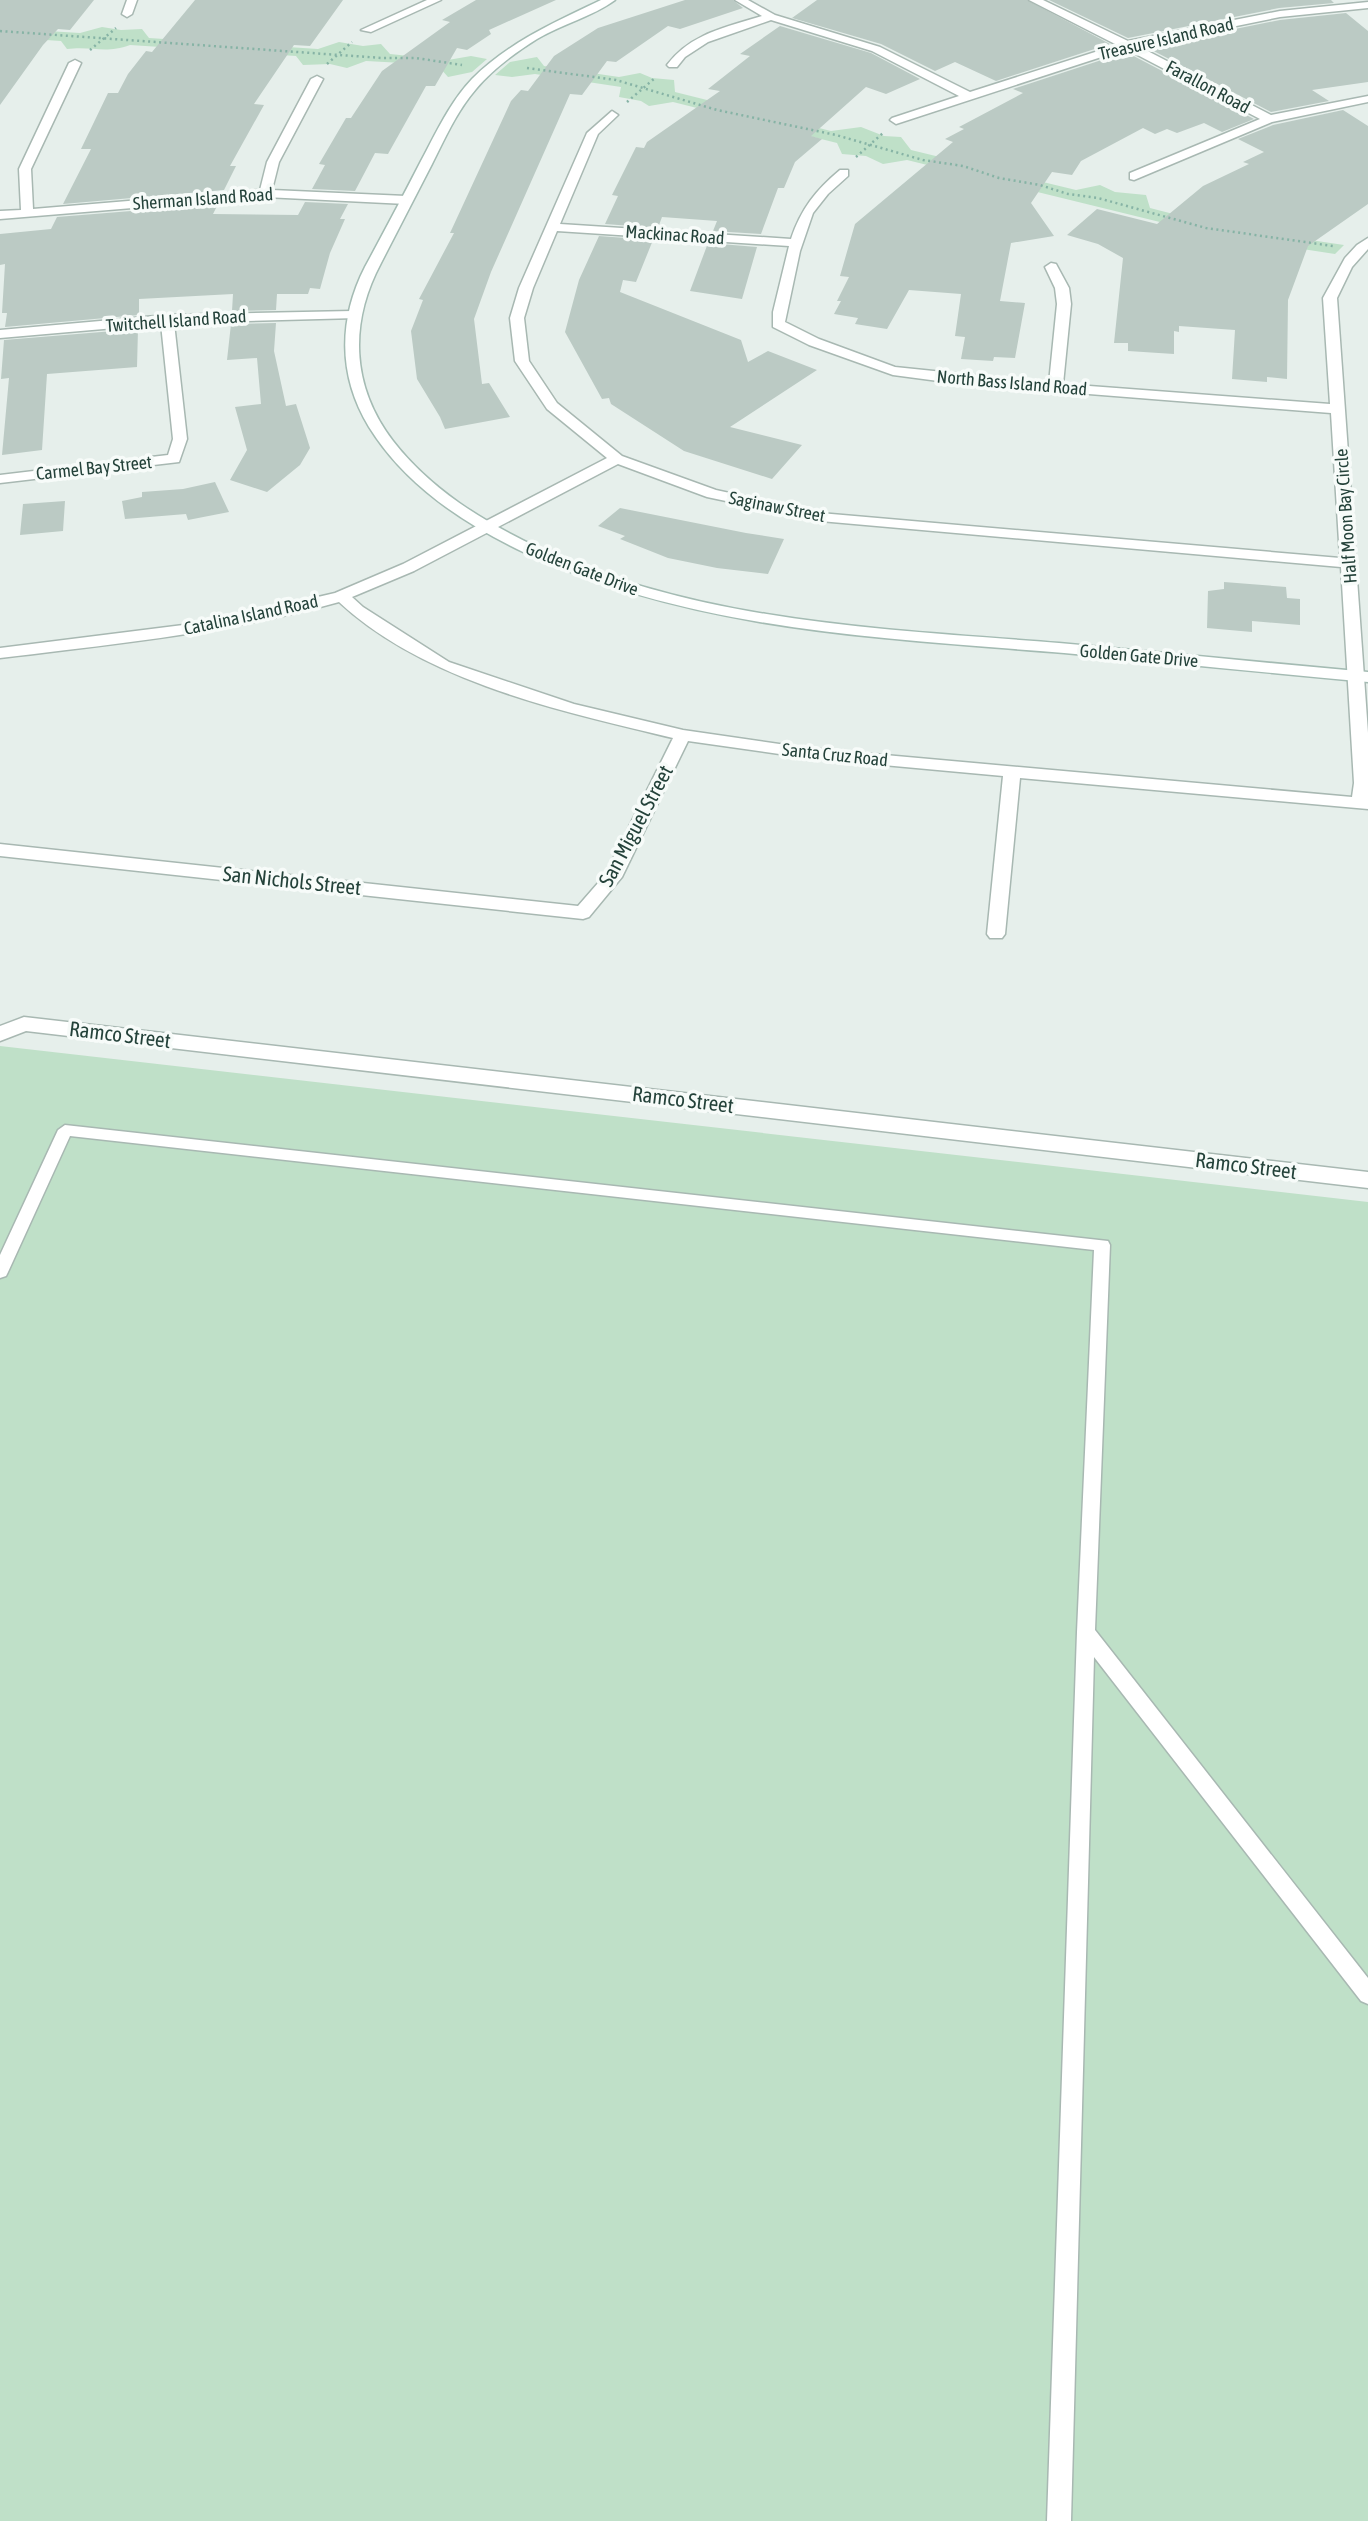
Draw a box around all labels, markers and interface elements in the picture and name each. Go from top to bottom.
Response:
street label: Treasure Island Road [1096,13,1235,64]
street label: Farallon Road [1163,56,1254,117]
street label: Sherman Island Road [132,183,274,214]
street label: Mackinac Road [625,221,725,248]
street label: Twitchell Island Road [105,305,247,336]
street label: North Bass Island Road [936,365,1088,400]
street label: Half Moon Bay Circle [1330,448,1361,584]
street label: Carmel Bay Street [35,451,153,484]
street label: Saginaw Street [727,487,827,526]
street label: Golden Gate Drive [523,537,641,600]
street label: Catalina Island Road [182,590,320,639]
street label: Golden Gate Drive [1079,640,1199,671]
street label: Santa Cruz Road [781,739,889,770]
street label: San Miguel Street [593,761,677,890]
street label: San Nichols Street [222,861,362,899]
street label: Ramco Street [68,1016,172,1052]
street label: Ramco Street [631,1081,735,1117]
street label: Ramco Street [1194,1147,1298,1183]

